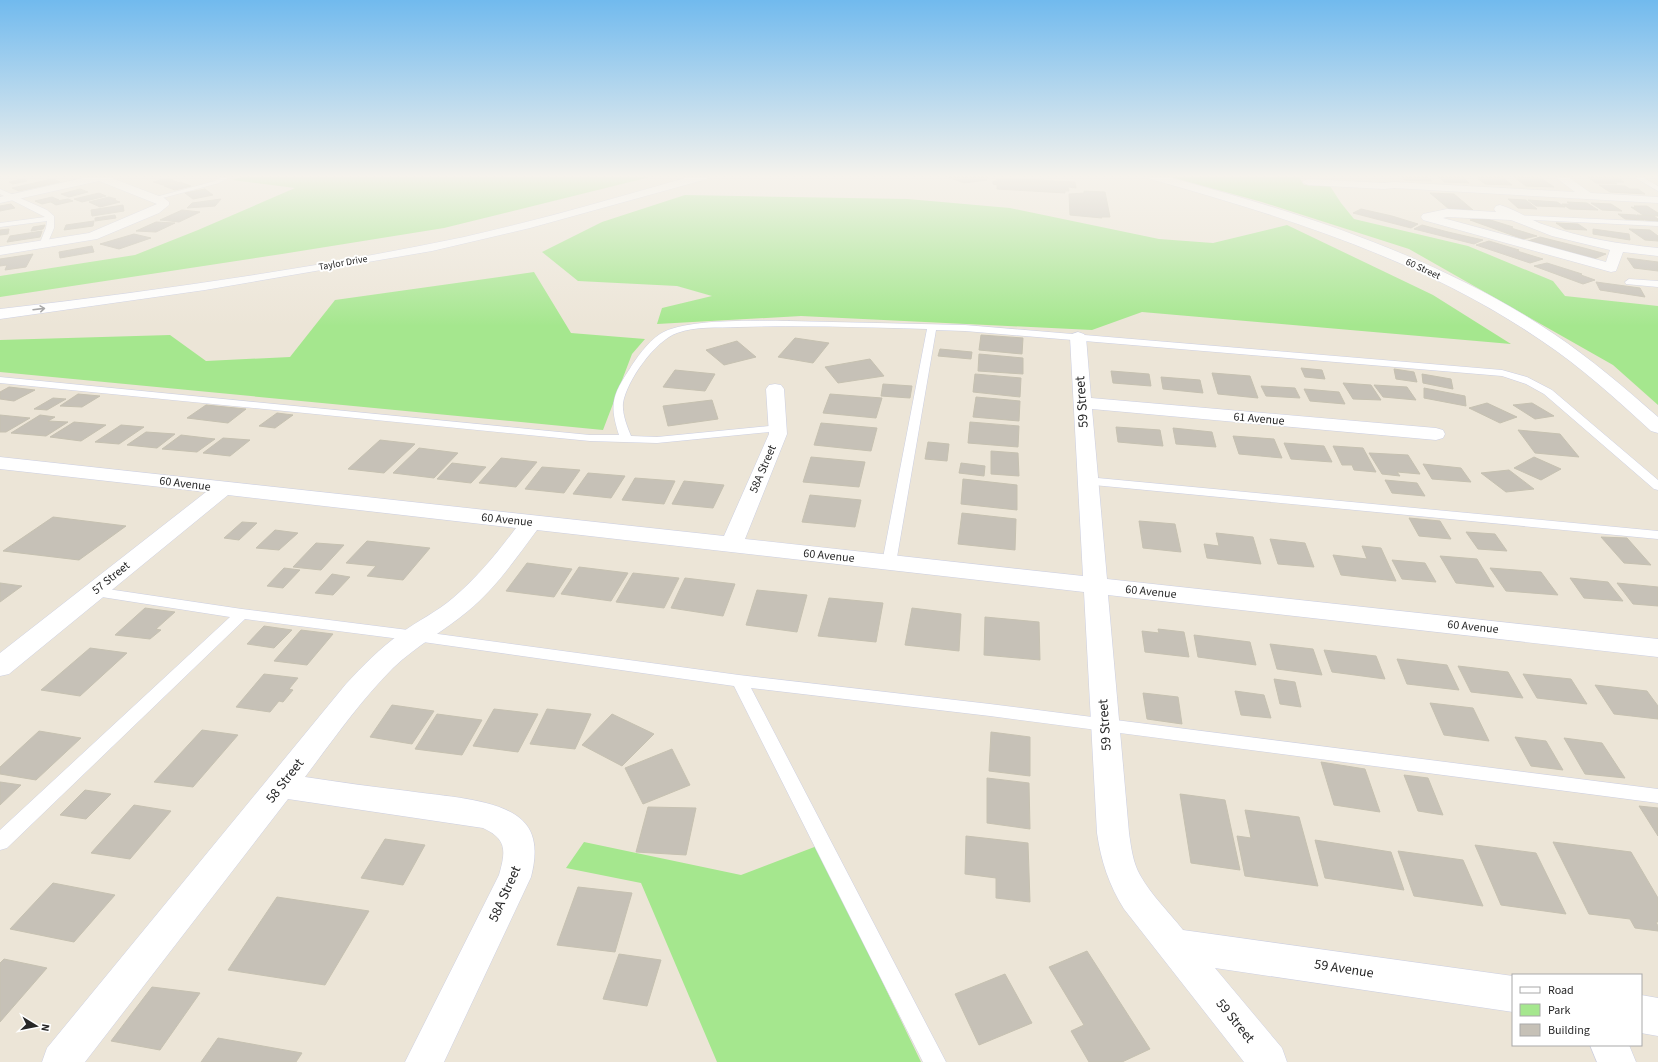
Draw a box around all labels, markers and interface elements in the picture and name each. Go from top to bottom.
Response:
street label: Taylor Drive [317,252,369,274]
street label: 60 Street [1403,255,1443,283]
one-way arrow [32,306,45,313]
street label: 59 Street [1070,375,1094,429]
street label: 61 Avenue [1233,408,1285,430]
street label: 58A Street [745,442,781,496]
street label: 60 Avenue [158,472,212,496]
street label: 60 Avenue [481,509,533,531]
street label: 60 Avenue [803,545,855,567]
street label: 57 Street [88,557,134,599]
street label: 60 Avenue [1125,581,1177,603]
street label: 60 Avenue [1447,616,1499,638]
street label: 59 Street [1093,698,1117,752]
street label: 58 Street [261,754,309,808]
street label: 58A Street [484,863,526,925]
street label: 59 Avenue [1313,954,1375,984]
legend [1512,974,1642,1046]
text: Road [1548,982,1574,999]
street label: 59 Street [1211,995,1259,1048]
text: Park [1548,1002,1570,1019]
north arrow [16,1006,56,1046]
text: Building [1548,1022,1590,1039]
text: N [37,1023,53,1033]

